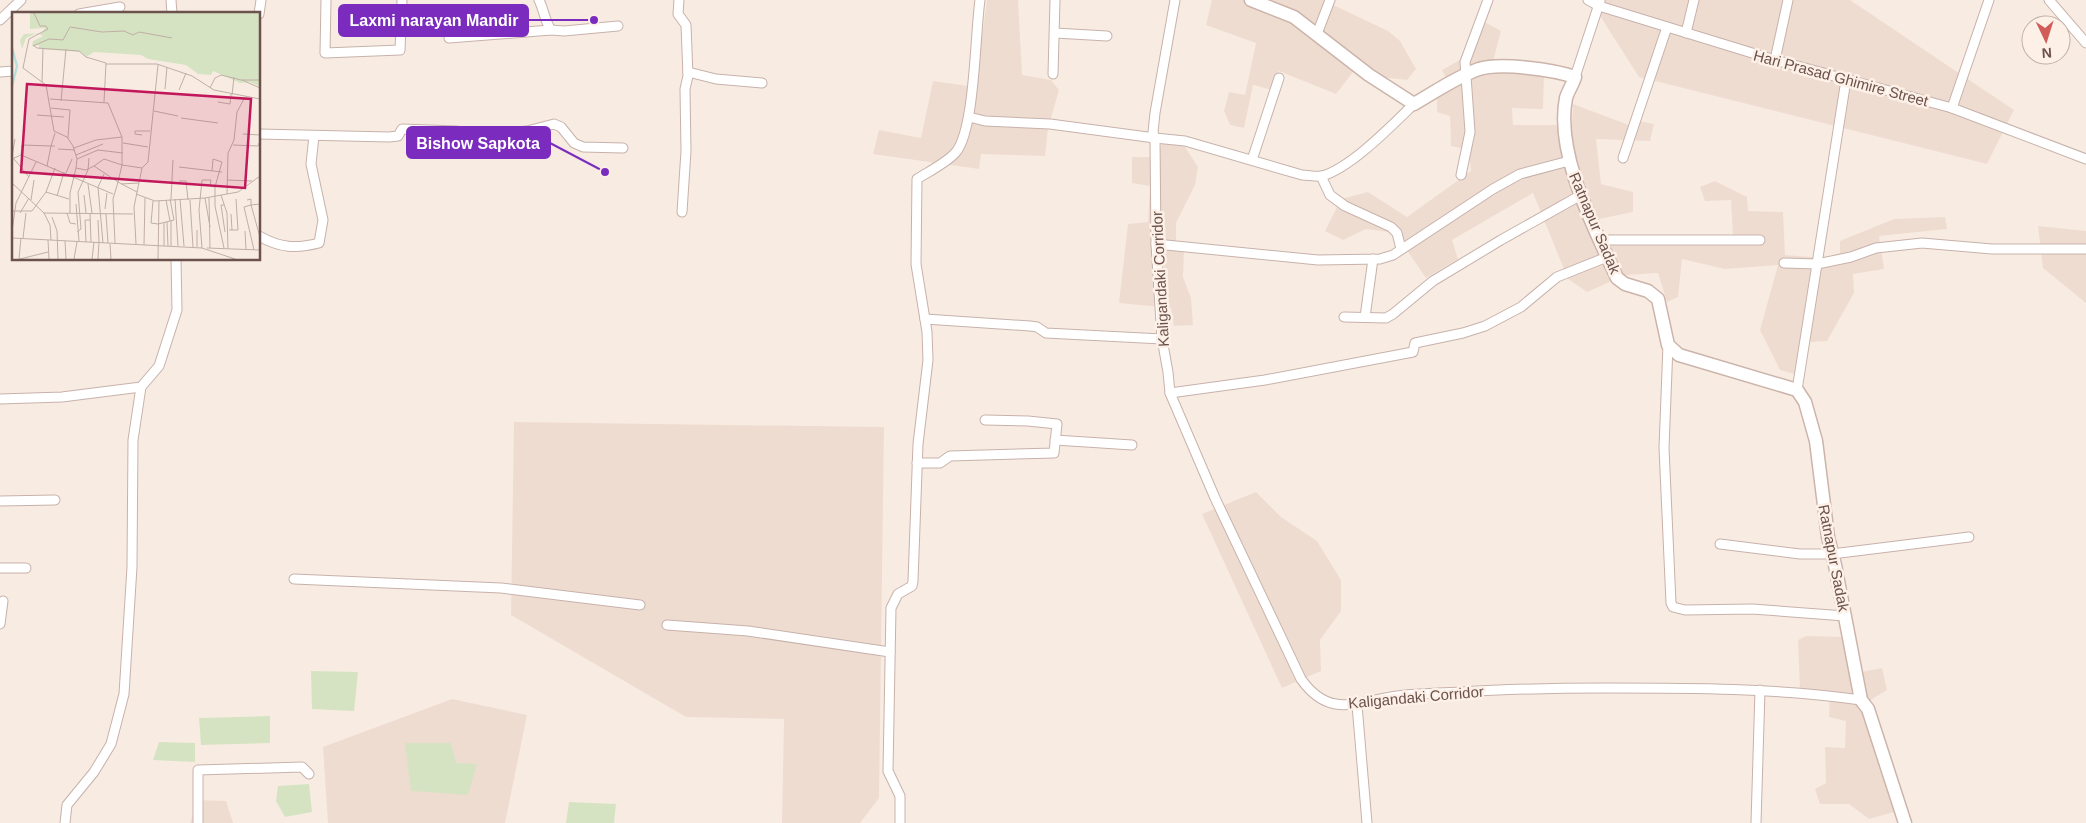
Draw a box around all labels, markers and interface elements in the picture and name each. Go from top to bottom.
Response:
callout: Laxmi narayan Mandir [339,5,528,36]
inset map [12,12,260,260]
text: Laxmi narayan Mandir [350,12,518,29]
north arrow [2021,15,2071,65]
text: N [2041,45,2053,61]
street label: Hari Prasad Ghimire Street [1752,46,1931,110]
callout: Bishow Sapkota [407,127,550,158]
text: Bishow Sapkota [416,135,540,152]
street label: Ratnapur Sadak [1566,170,1624,277]
street label: Kaligandaki Corridor [1148,211,1172,347]
street label: Ratnapur Sadak [1815,503,1853,613]
street label: Kaligandaki Corridor [1348,683,1484,711]

